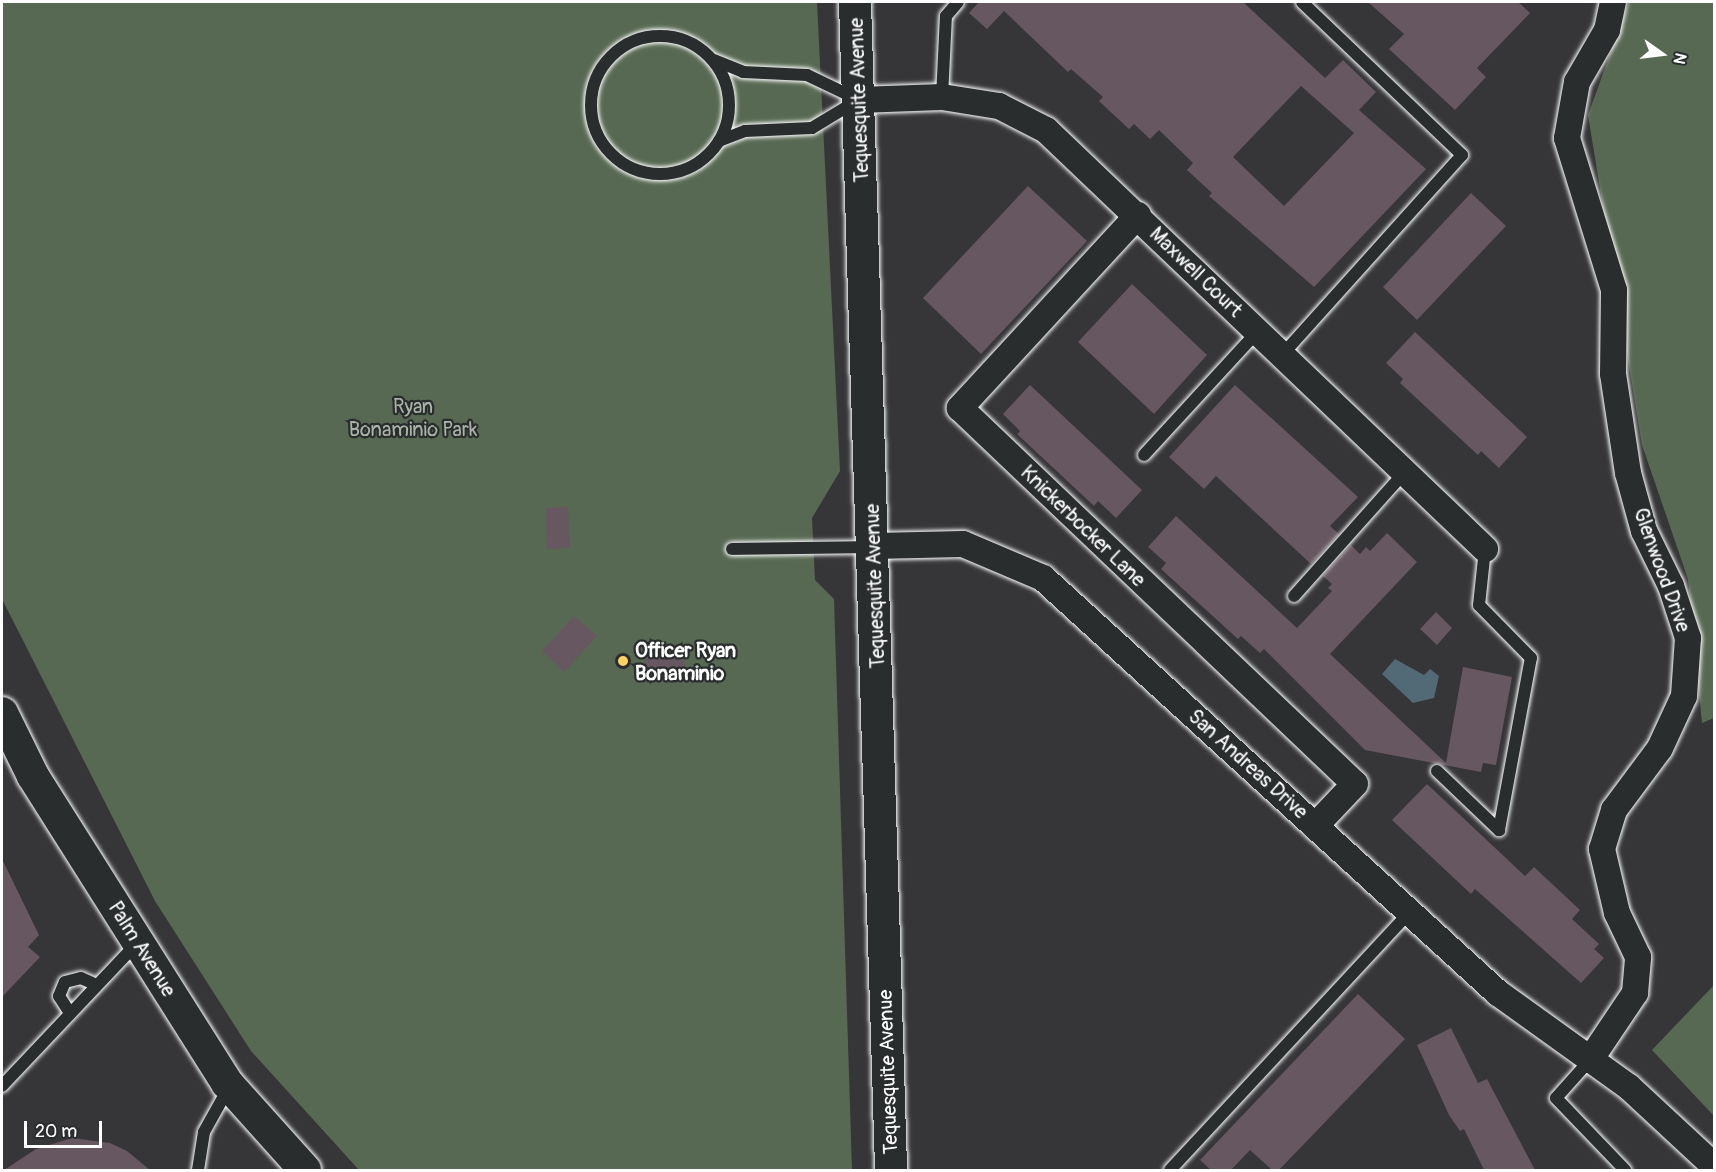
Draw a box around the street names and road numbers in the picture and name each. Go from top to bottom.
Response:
street label: Tequesquite Avenue [844,17,874,183]
street label: Maxwell Court [1145,222,1247,322]
street label: Knickerbocker Lane [1016,460,1150,592]
street label: Tequesquite Avenue [860,503,890,669]
street label: Glenwood Drive [1628,505,1696,635]
street label: San Andreas Drive [1183,704,1313,824]
street label: Palm Avenue [103,897,181,1001]
street label: Tequesquite Avenue [873,989,903,1155]

